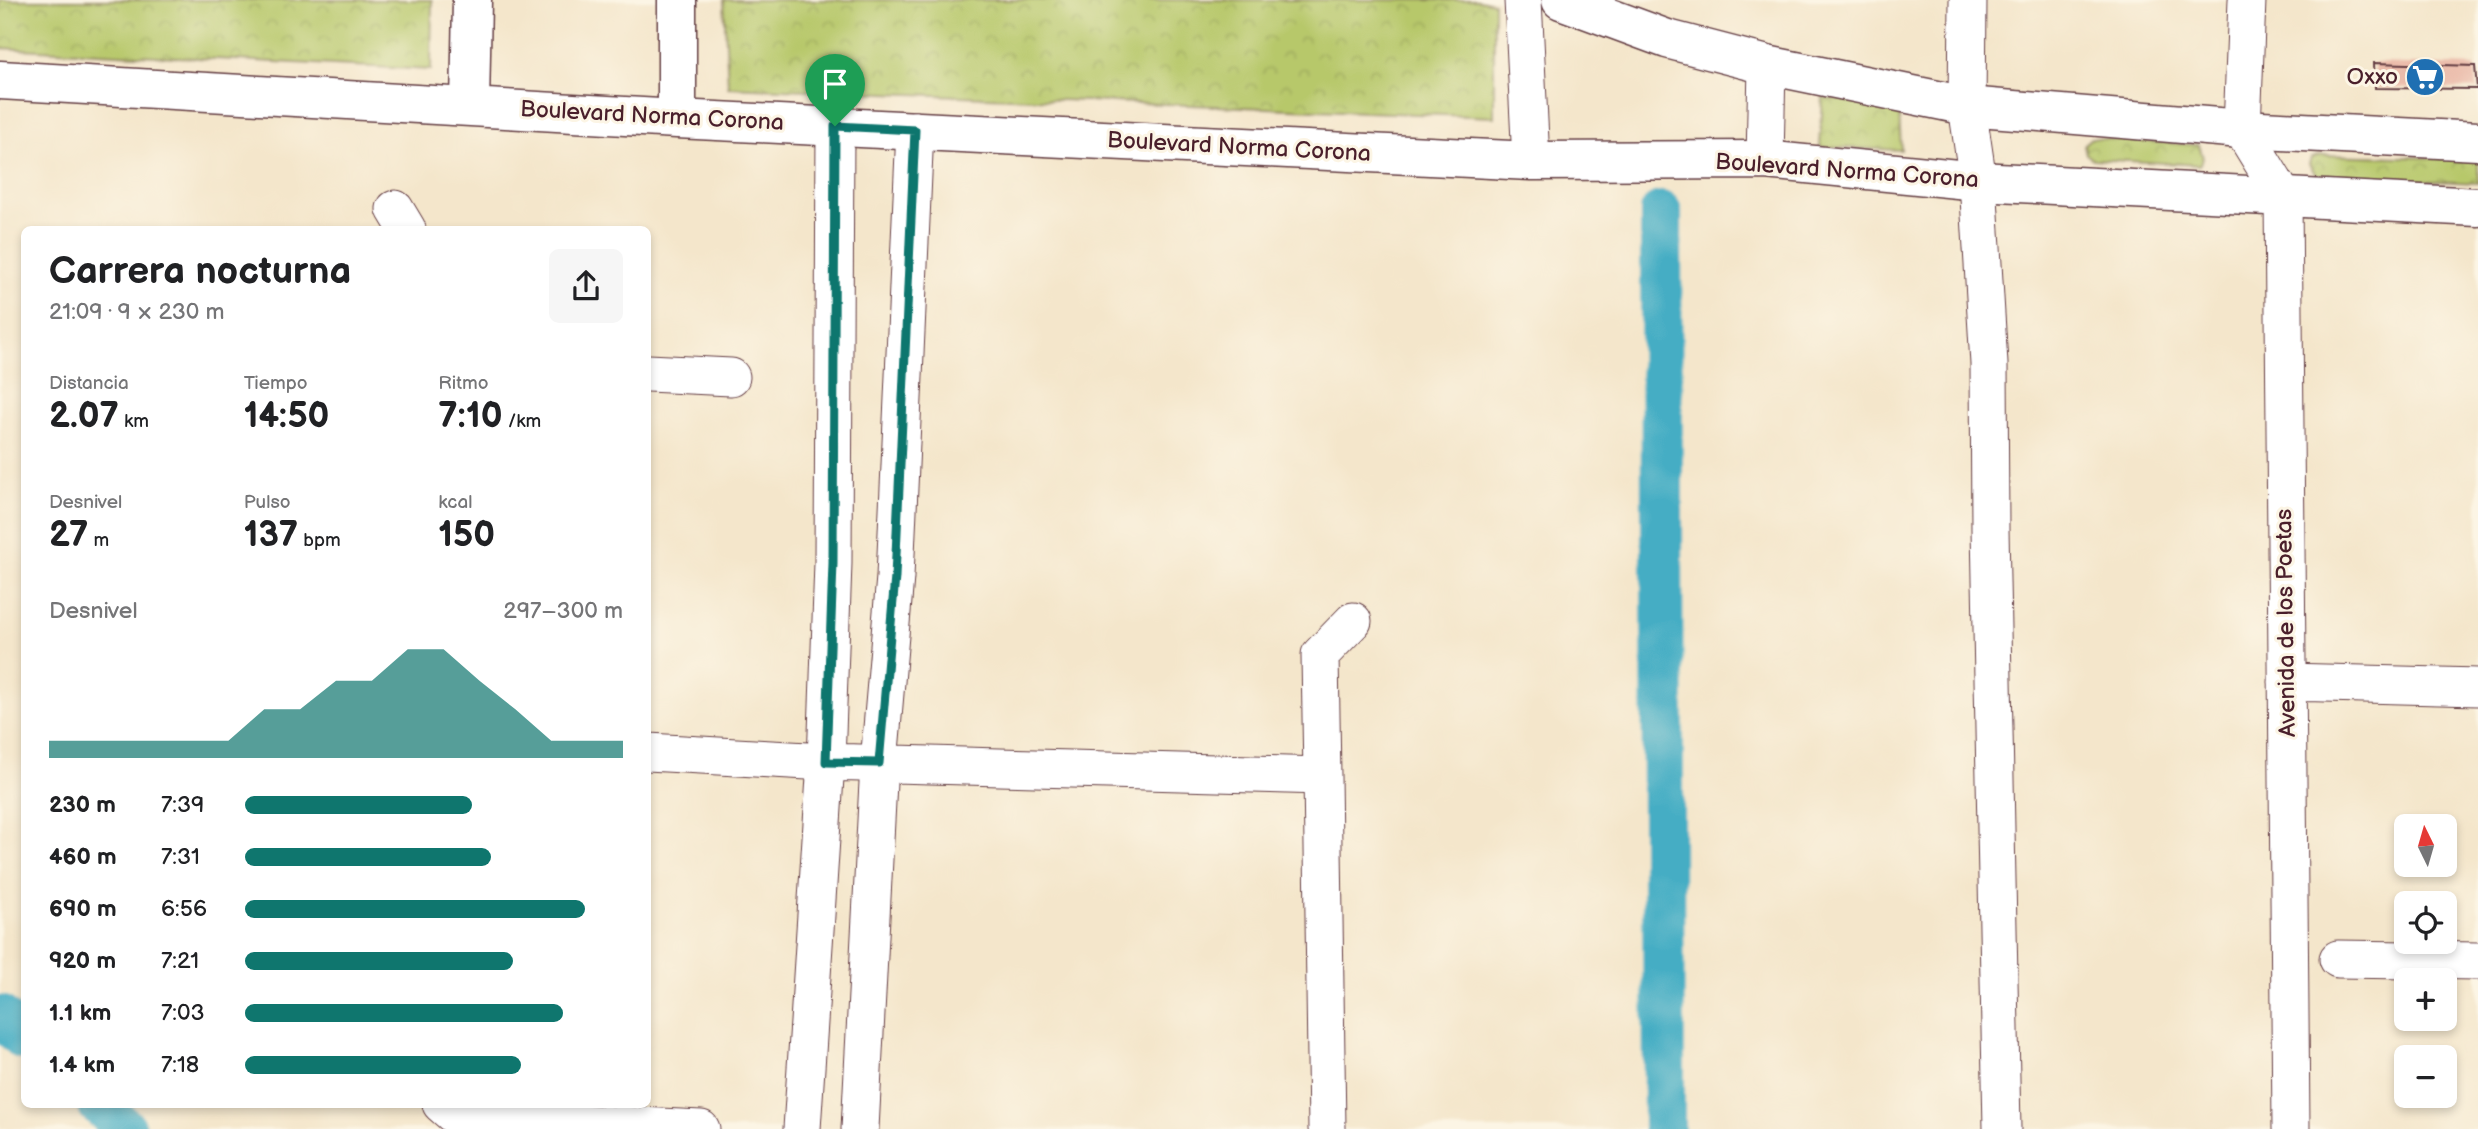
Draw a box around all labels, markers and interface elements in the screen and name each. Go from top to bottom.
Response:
pin [805,54,865,126]
supermarket icon: Oxxo [2404,56,2446,98]
place label: Oxxo [2347,63,2398,91]
icon: arrive [816,65,854,103]
street label: Boulevard Norma Corona [519,95,785,137]
street label: Boulevard Norma Corona [1106,126,1372,168]
street label: Boulevard Norma Corona [1714,148,1980,194]
text: Carrera nocturna [49,249,351,294]
button: share [549,249,623,323]
text: 21:09 · 9 × 230 m [49,298,225,326]
text: Distancia [49,372,129,395]
text: Tiempo [244,372,308,395]
text: Ritmo [438,372,489,395]
text: 2.07 [49,395,119,438]
text: 14:50 [244,395,329,438]
text: 7:10 [438,395,503,438]
text: km [119,410,149,433]
text: /km [503,410,541,433]
text: Desnivel [49,491,122,514]
text: Pulso [244,491,291,514]
text: kcal [438,491,472,514]
street label: Avenida de los Poetas [2270,509,2302,737]
text: 27 [49,514,88,557]
text: 137 [244,514,298,557]
text: 150 [438,514,495,557]
text: m [88,529,109,552]
text: bpm [298,529,341,552]
text: Desnivel [49,597,138,625]
text: 297–300 m [503,597,623,625]
text: 230 m [49,791,116,819]
text: 7:39 [161,791,204,819]
north arrow [2394,814,2457,877]
map controls [2394,814,2457,1108]
text: 460 m [49,843,117,871]
text: 7:31 [161,843,200,871]
button: locate [2394,891,2457,954]
text: 690 m [49,895,117,923]
text: 6:56 [161,895,207,923]
text: 920 m [49,947,116,975]
text: 7:21 [161,947,199,975]
button: + [2394,968,2457,1031]
text: 1.1 km [49,999,111,1027]
text: 7:03 [161,999,205,1027]
button: − [2394,1045,2457,1108]
text: 1.4 km [49,1051,115,1079]
text: 7:18 [161,1051,199,1079]

